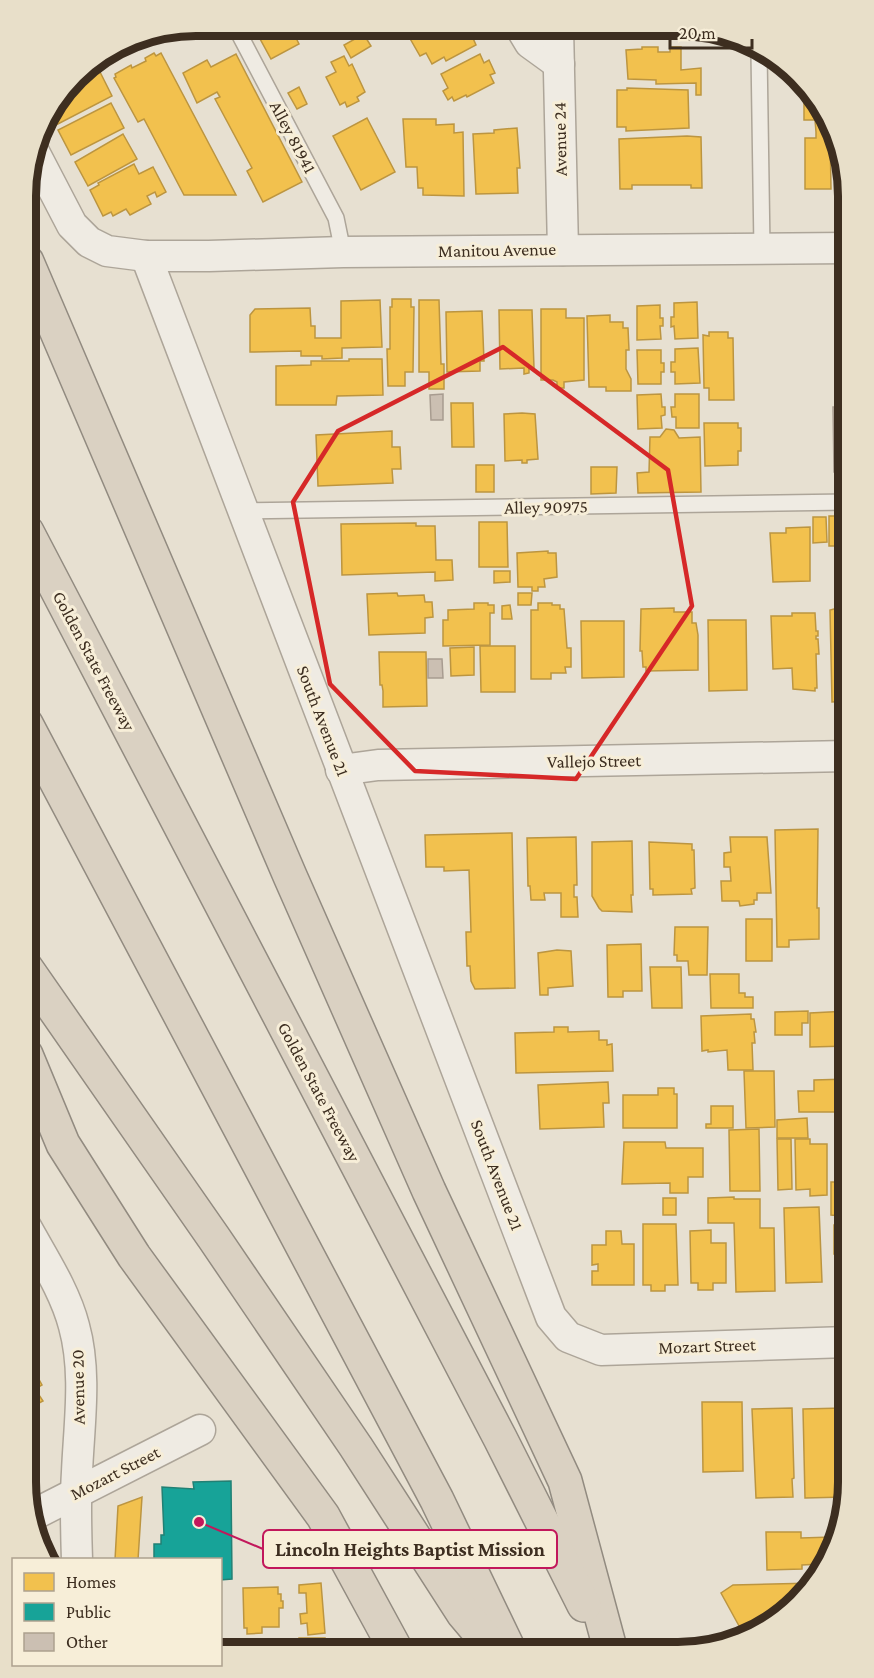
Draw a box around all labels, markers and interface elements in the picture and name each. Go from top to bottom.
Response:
scale bar [670,12,752,50]
text: 20 m [679,23,716,43]
street label: Alley 81941 [266,97,320,177]
street label: Avenue 24 [549,102,571,176]
street label: Manitou Avenue [438,239,556,261]
street label: Alley 90975 [504,496,588,518]
street label: Golden State Freeway [49,588,140,735]
street label: South Avenue 21 [293,663,353,779]
street label: Vallejo Street [547,750,642,773]
street label: Golden State Freeway [274,1019,365,1166]
street label: South Avenue 21 [467,1117,527,1233]
street label: Mozart Street [658,1334,757,1358]
street label: Avenue 20 [67,1349,89,1425]
street label: Mozart Street [67,1441,164,1504]
callout: Lincoln Heights Baptist Mission [263,1530,557,1568]
text: Lincoln Heights Baptist Mission [275,1538,545,1560]
legend [12,1558,222,1666]
text: Homes [66,1572,116,1592]
text: Public [66,1602,111,1622]
text: Other [66,1632,109,1652]

